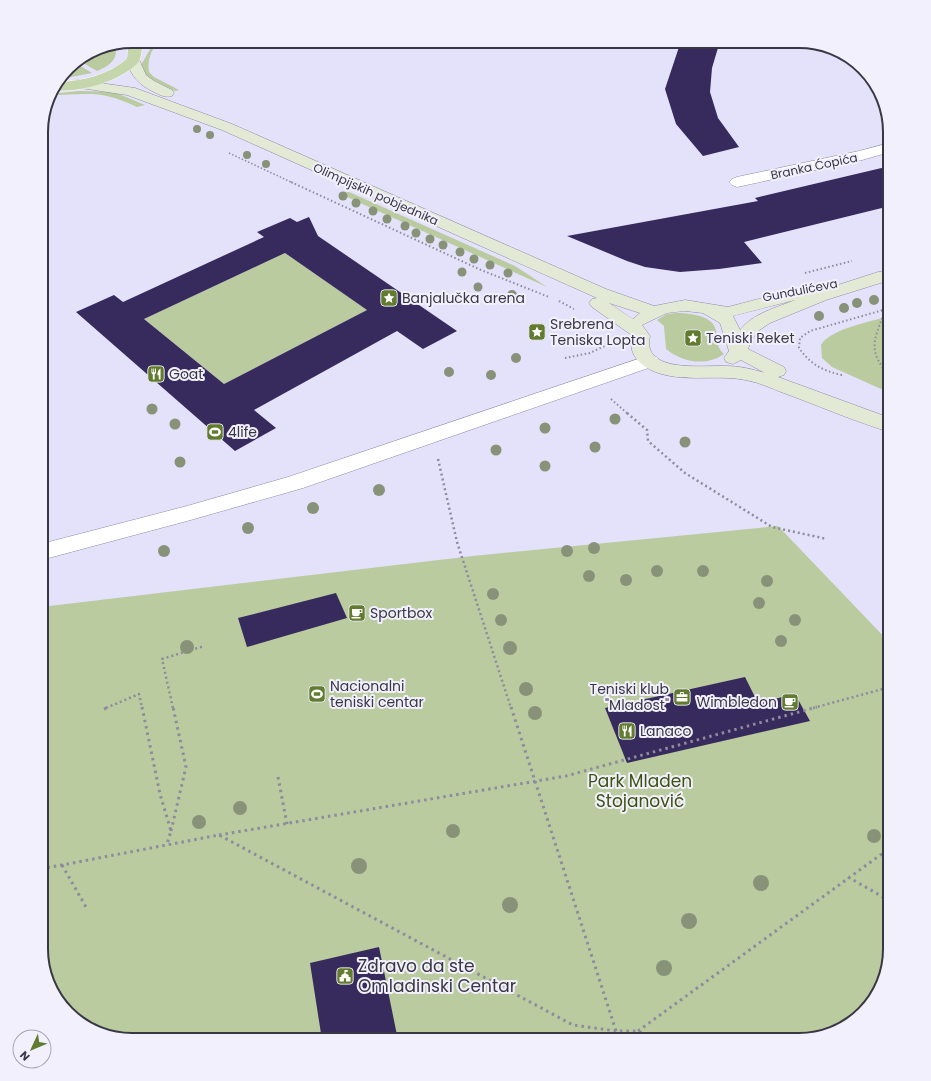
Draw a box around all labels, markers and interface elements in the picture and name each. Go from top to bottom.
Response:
street label: Branka Ćopića [769,148,859,184]
street label: Olimpijskih pobjednika [311,159,441,229]
street label: Gundulićeva [761,274,839,306]
place icon: Banjalučka arena [379,288,399,308]
place label: Banjalučka arena [402,288,525,308]
place label: Srebrena Teniska Lopta [550,314,645,350]
place icon: Srebrena Teniska Lopta [527,322,547,342]
place icon: Teniski Reket [683,328,703,348]
place label: Teniski Reket [706,328,795,348]
restaurant icon: Goat [146,364,166,384]
place label: Goat [169,364,203,384]
sports icon: 4life [205,422,225,442]
place label: 4life [228,422,257,442]
cafe icon: Sportbox [347,603,367,623]
place label: Sportbox [370,603,432,623]
place label: Nacionalni teniski centar [330,676,424,712]
place label: Teniski klub "Mladost" [590,679,669,715]
sports icon: Nacionalni teniski centar [307,684,327,704]
office icon: Teniski klub "Mladost" [672,687,692,707]
place label: Wimbledon [697,692,777,712]
cafe icon: Wimbledon [780,692,800,712]
restaurant icon: Lanaco [617,721,637,741]
place label: Lanaco [640,721,691,741]
park label: Park Mladen Stojanović [588,769,692,813]
place label: Zdravo da ste Omladinski Centar [358,954,516,998]
public building icon: Zdravo da ste Omladinski Centar [335,966,355,986]
north arrow [12,1029,52,1069]
text: N [16,1047,33,1064]

